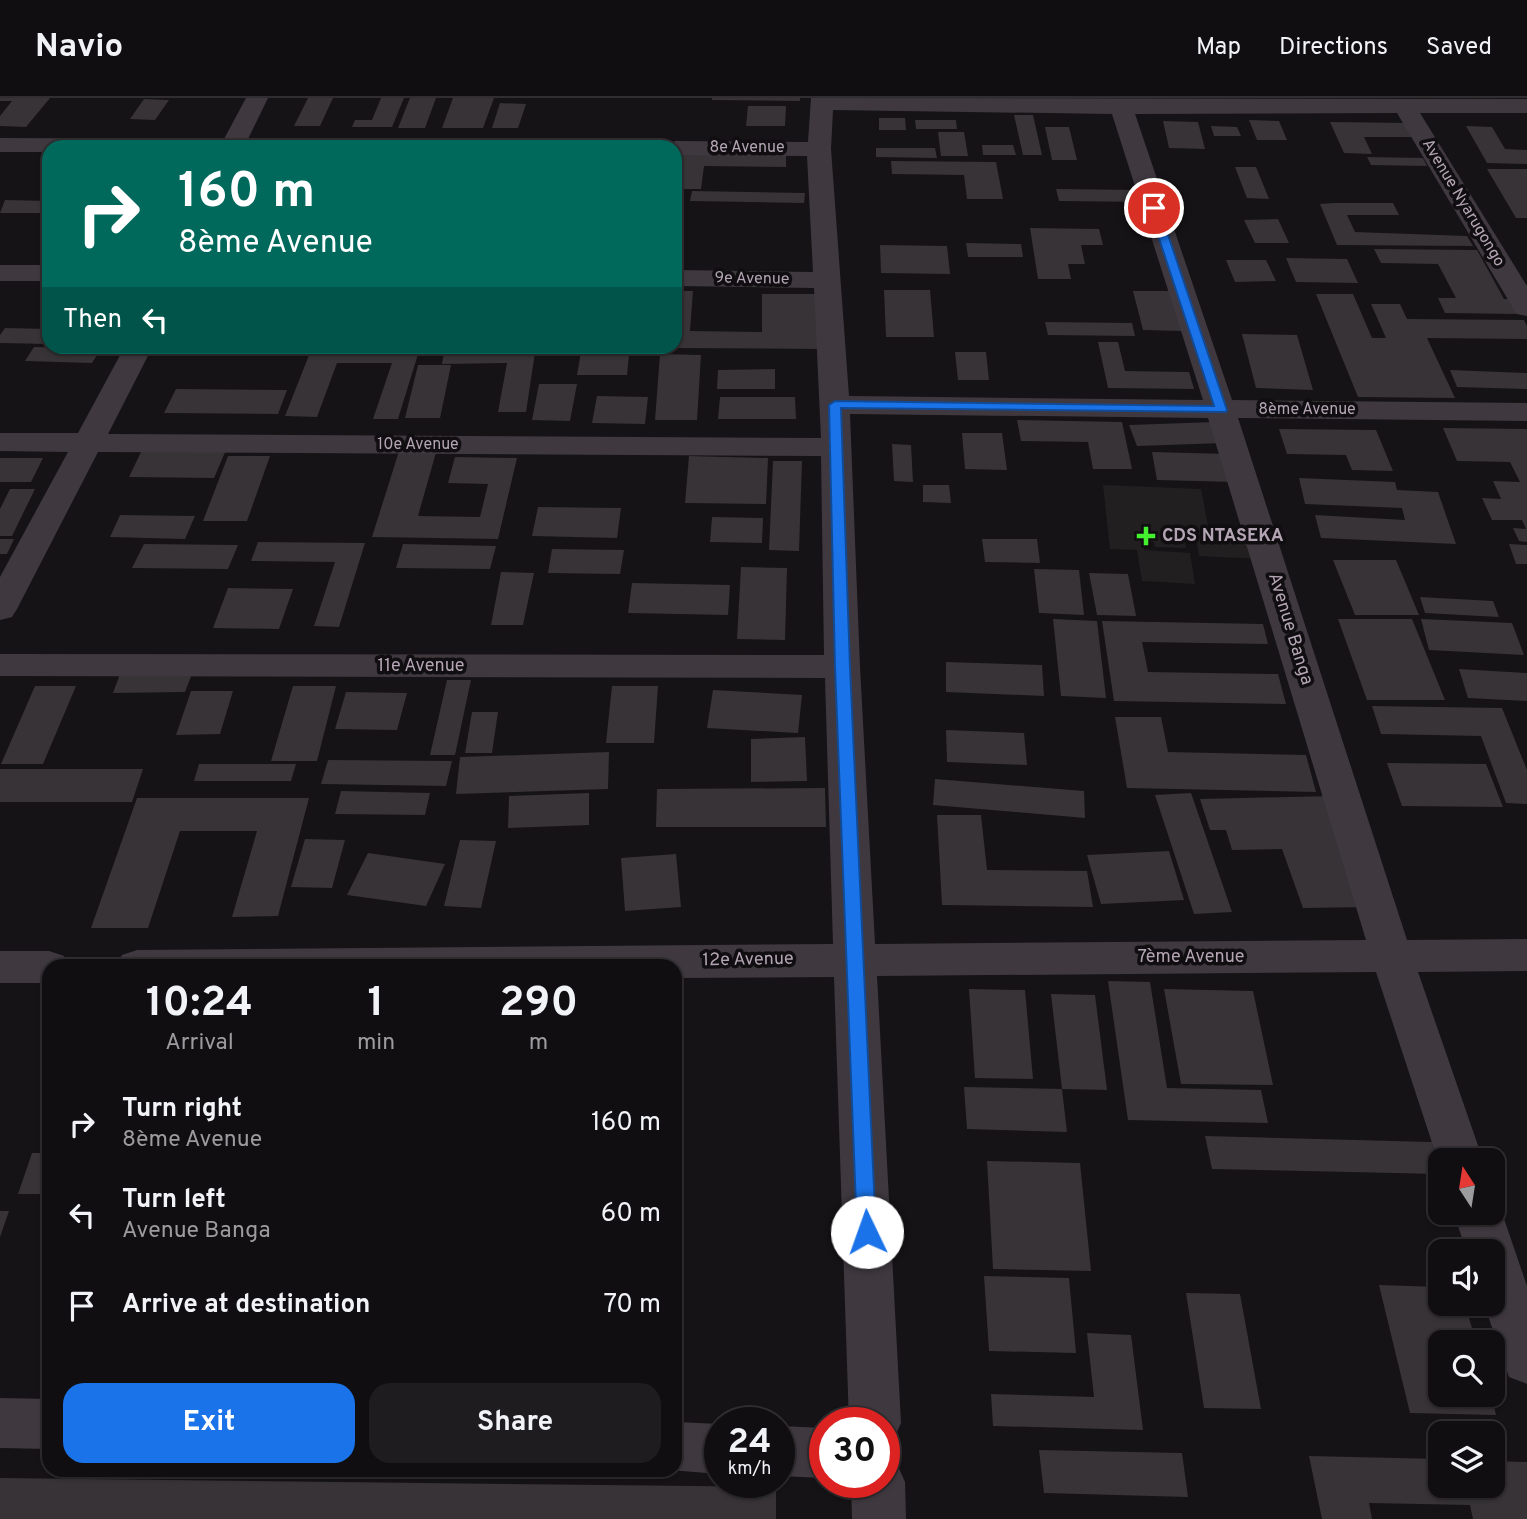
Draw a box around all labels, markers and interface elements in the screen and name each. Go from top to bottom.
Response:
text: Navio [35,27,123,69]
text: Map [1196,33,1241,63]
text: Directions [1279,33,1388,63]
text: Saved [1426,33,1492,63]
street label: Avenue Nyarugongo [1417,136,1509,270]
street label: 8e Avenue [709,138,785,158]
text: 160 m [178,163,315,225]
icon: right [63,168,154,259]
pin [1124,178,1184,238]
icon: arrive [1135,189,1173,227]
text: 8ème Avenue [178,224,373,264]
street label: 9e Avenue [714,268,790,290]
icon: left [136,301,174,339]
text: Then [63,304,122,337]
street label: 8ème Avenue [1258,400,1356,420]
street label: 10e Avenue [377,435,459,455]
place label: CDS NTASEKA [1162,525,1284,548]
marker: CDS NTASEKA [1136,526,1156,546]
street label: Avenue Banga [1262,570,1318,688]
street label: 11e Avenue [378,655,464,678]
street label: 7ème Avenue [1138,946,1244,969]
street label: 12e Avenue [702,948,794,972]
text: 10:24 [146,978,253,1031]
text: 1 [368,978,384,1031]
text: 290 [499,978,578,1031]
text: Arrival [165,1029,234,1058]
text: min [357,1029,395,1058]
text: m [529,1029,548,1058]
text: Turn right [122,1093,242,1126]
icon: right [63,1105,101,1143]
text: 160 m [591,1107,661,1140]
text: 8ème Avenue [122,1126,262,1155]
north arrow [1428,1148,1505,1225]
map controls [1428,1148,1505,1498]
text: Turn left [122,1184,226,1217]
position arrow [830,1195,904,1269]
icon: left [63,1196,101,1234]
text: 60 m [601,1198,661,1231]
text: Avenue Banga [122,1217,271,1246]
button: sound [1428,1239,1505,1316]
icon: arrive [63,1287,101,1325]
text: Arrive at destination [122,1289,370,1322]
text: 70 m [603,1289,661,1322]
button: search [1428,1330,1505,1407]
button: Exit [63,1383,355,1463]
button: Share [369,1383,661,1463]
speed limit sign: 30 [809,1407,900,1498]
text: 24 [728,1421,771,1465]
button: layers [1428,1421,1505,1498]
text: km/h [728,1458,771,1481]

